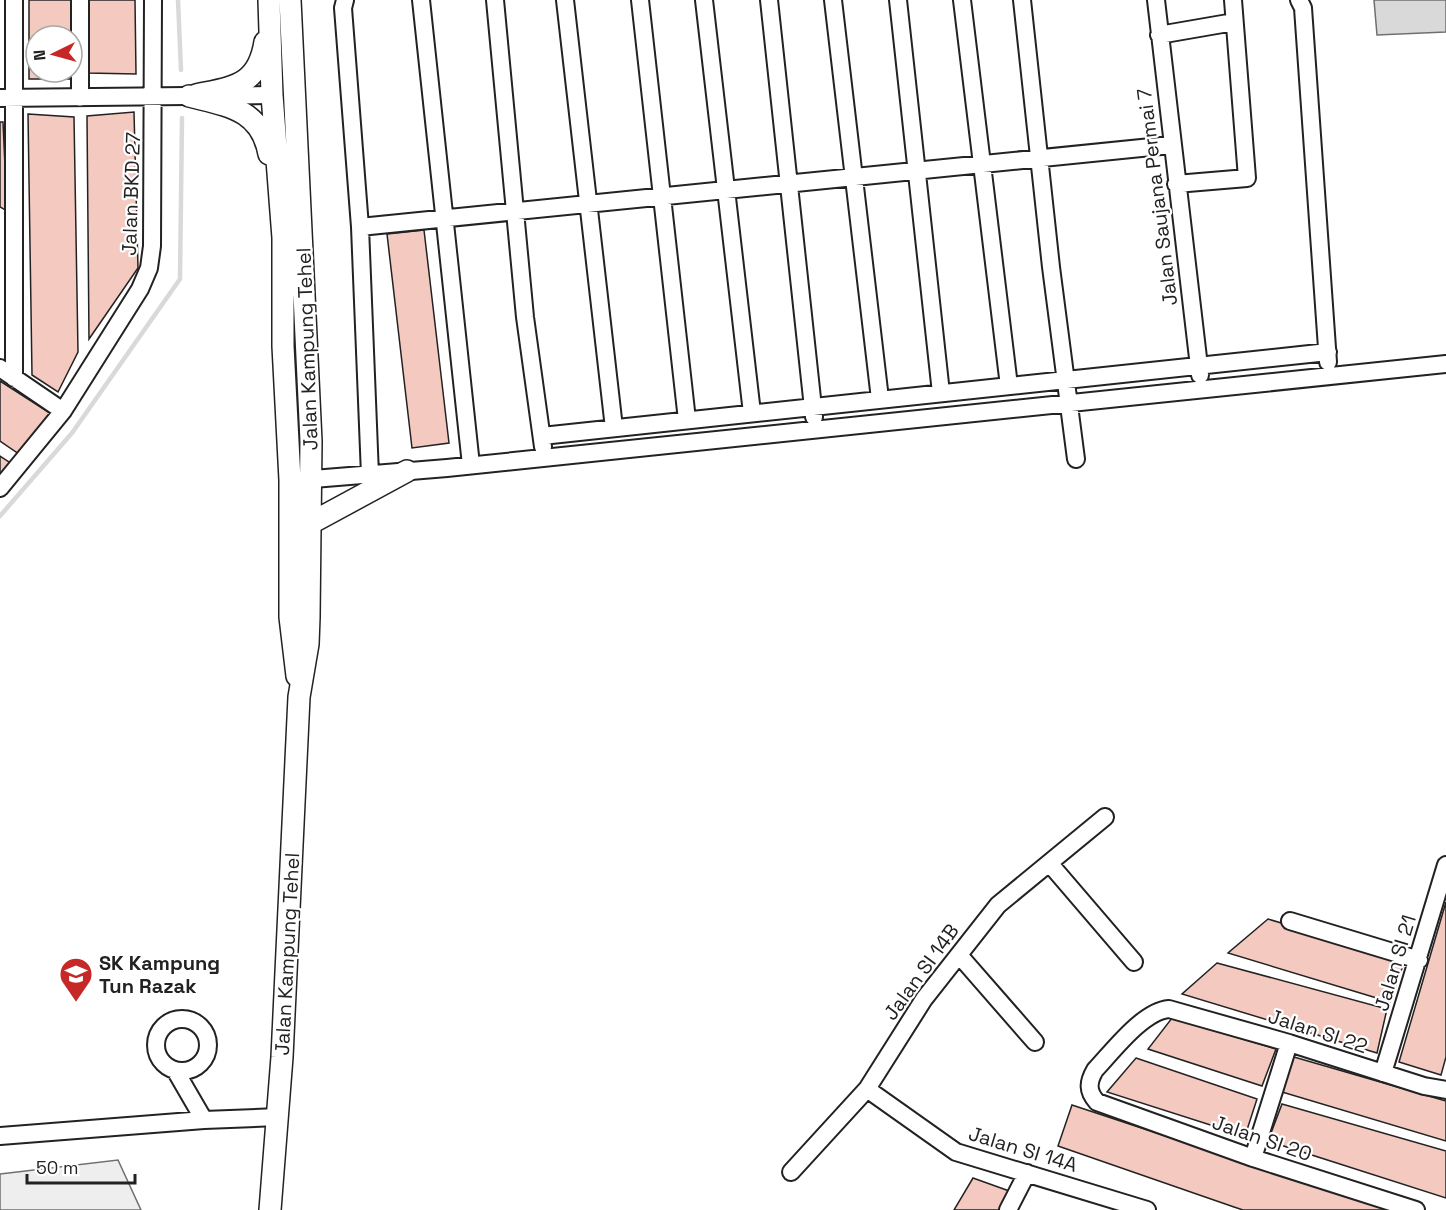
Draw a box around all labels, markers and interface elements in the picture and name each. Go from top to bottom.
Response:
north arrow [24,24,84,84]
text: N [29,49,50,62]
street label: Jalan Saujana Permai 7 [1131,87,1183,307]
street label: Jalan BKD 27 [116,132,146,256]
street label: Jalan Kampung Tehel [290,247,324,451]
street label: Jalan Kampung Tehel [269,852,305,1056]
street label: Jalan SI 21 [1368,912,1422,1014]
street label: Jalan SI 14B [877,919,965,1025]
place label: SK Kampung Tun Razak [99,950,220,999]
school or university icon: SK Kampung Tun Razak [58,956,94,1003]
street label: Jalan SI 22 [1265,1003,1371,1059]
street label: Jalan SI 20 [1209,1109,1315,1167]
street label: Jalan SI 14A [965,1120,1081,1178]
scale bar [27,1147,135,1185]
text: 50 m [36,1156,78,1179]

